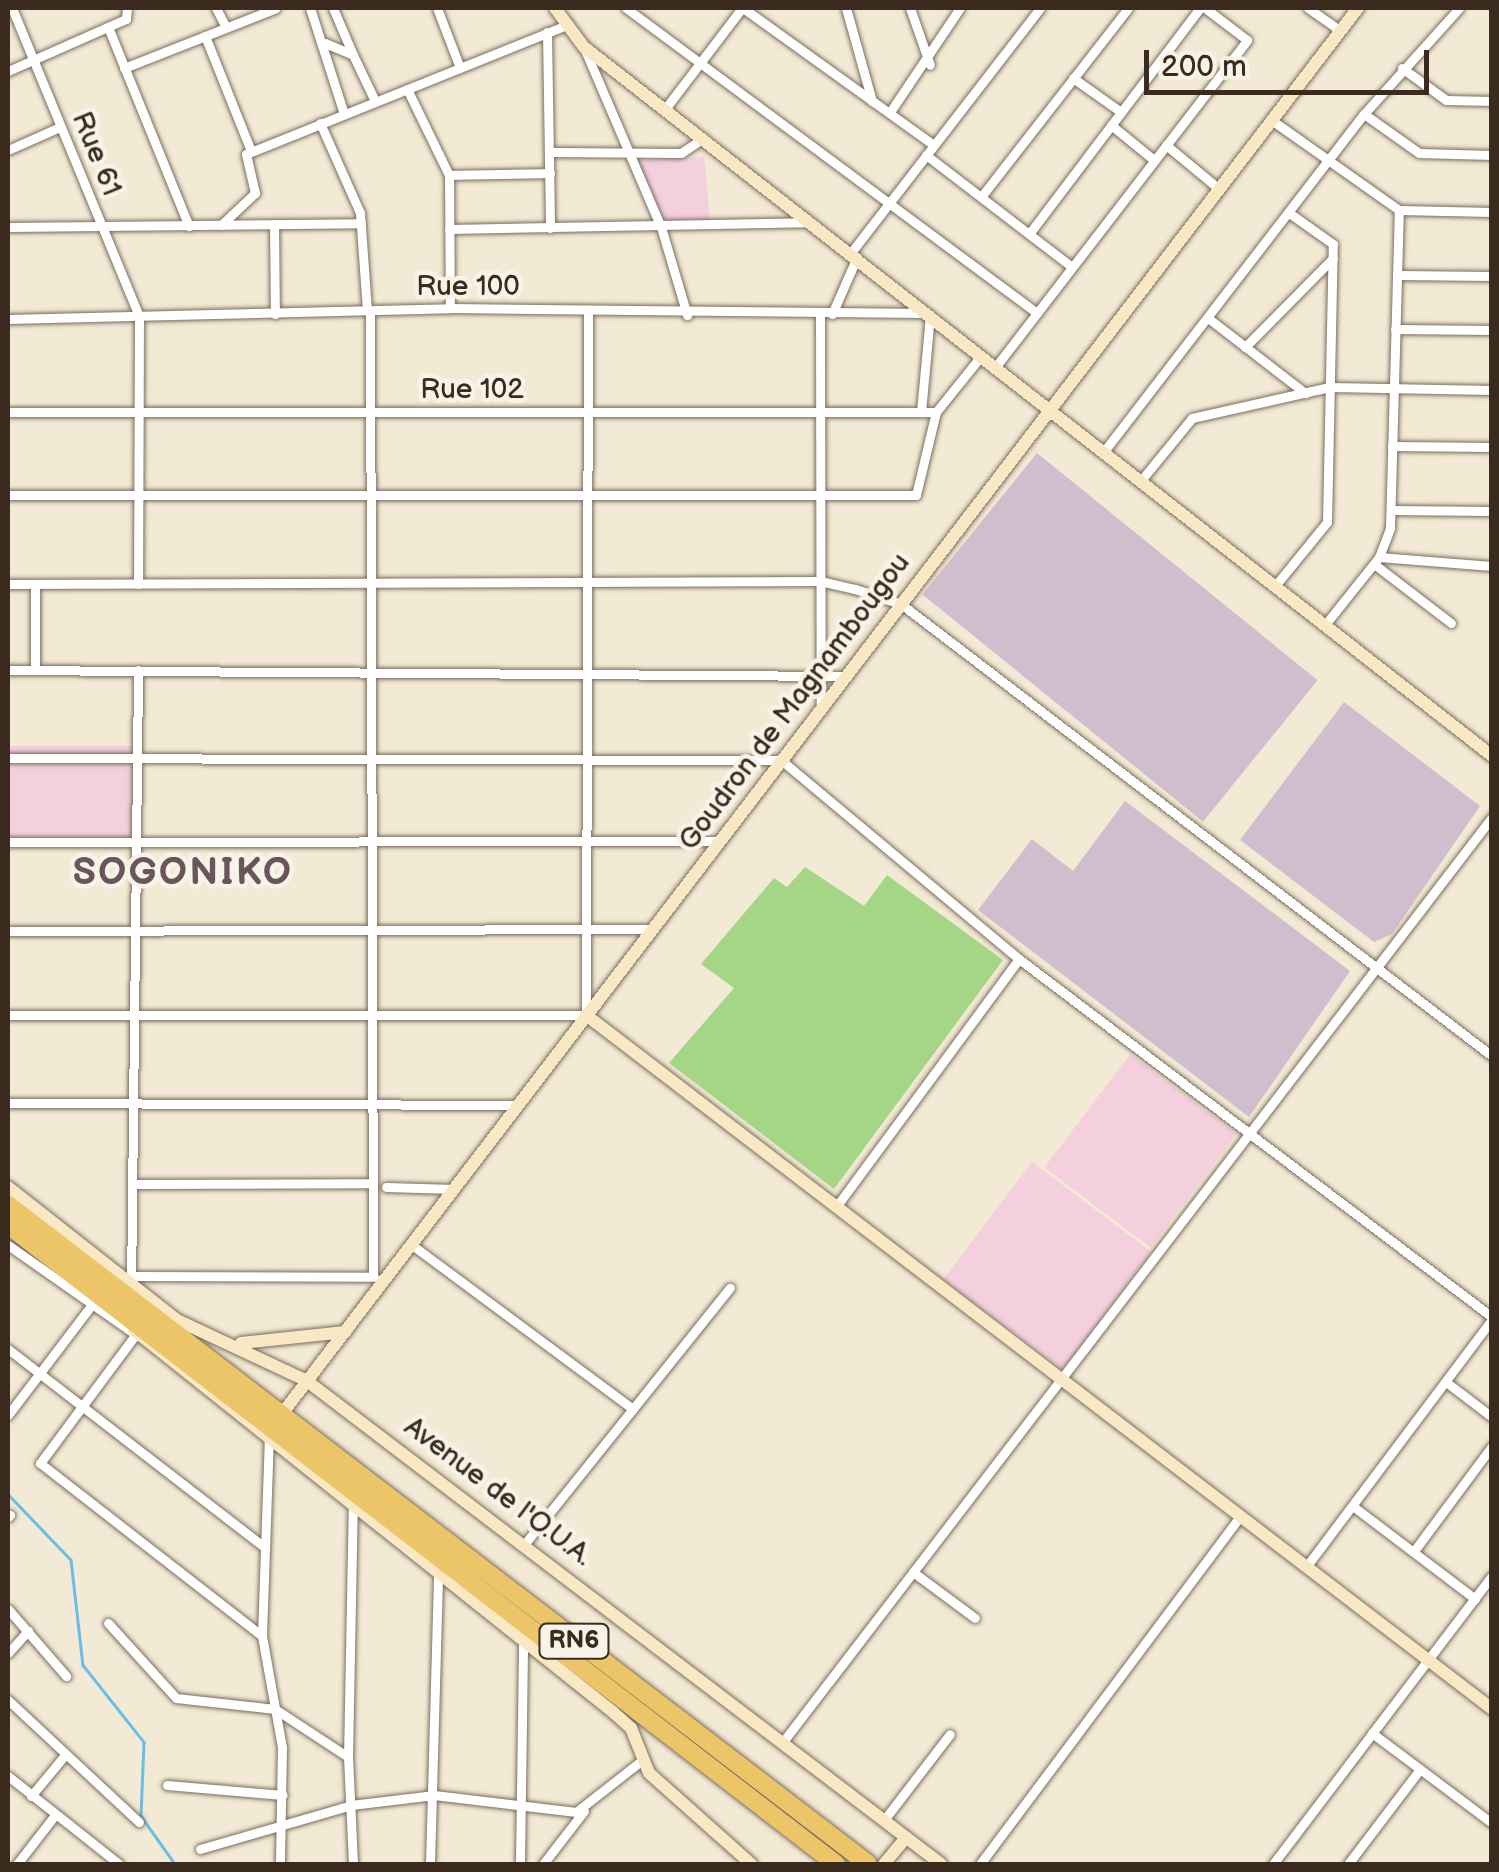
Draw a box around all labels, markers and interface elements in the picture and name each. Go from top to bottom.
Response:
scale bar [1149,30,1434,92]
text: 200 m [1161,49,1247,85]
street label: Rue 61 [64,107,128,201]
street label: Rue 100 [416,270,520,304]
street label: Rue 102 [420,373,524,407]
street label: Goudron de Magnambougou [672,547,918,857]
district label: SOGONIKO [73,850,293,896]
street label: Avenue de l'O.U.A. [397,1410,599,1574]
road number: RN6 [536,1621,612,1661]

